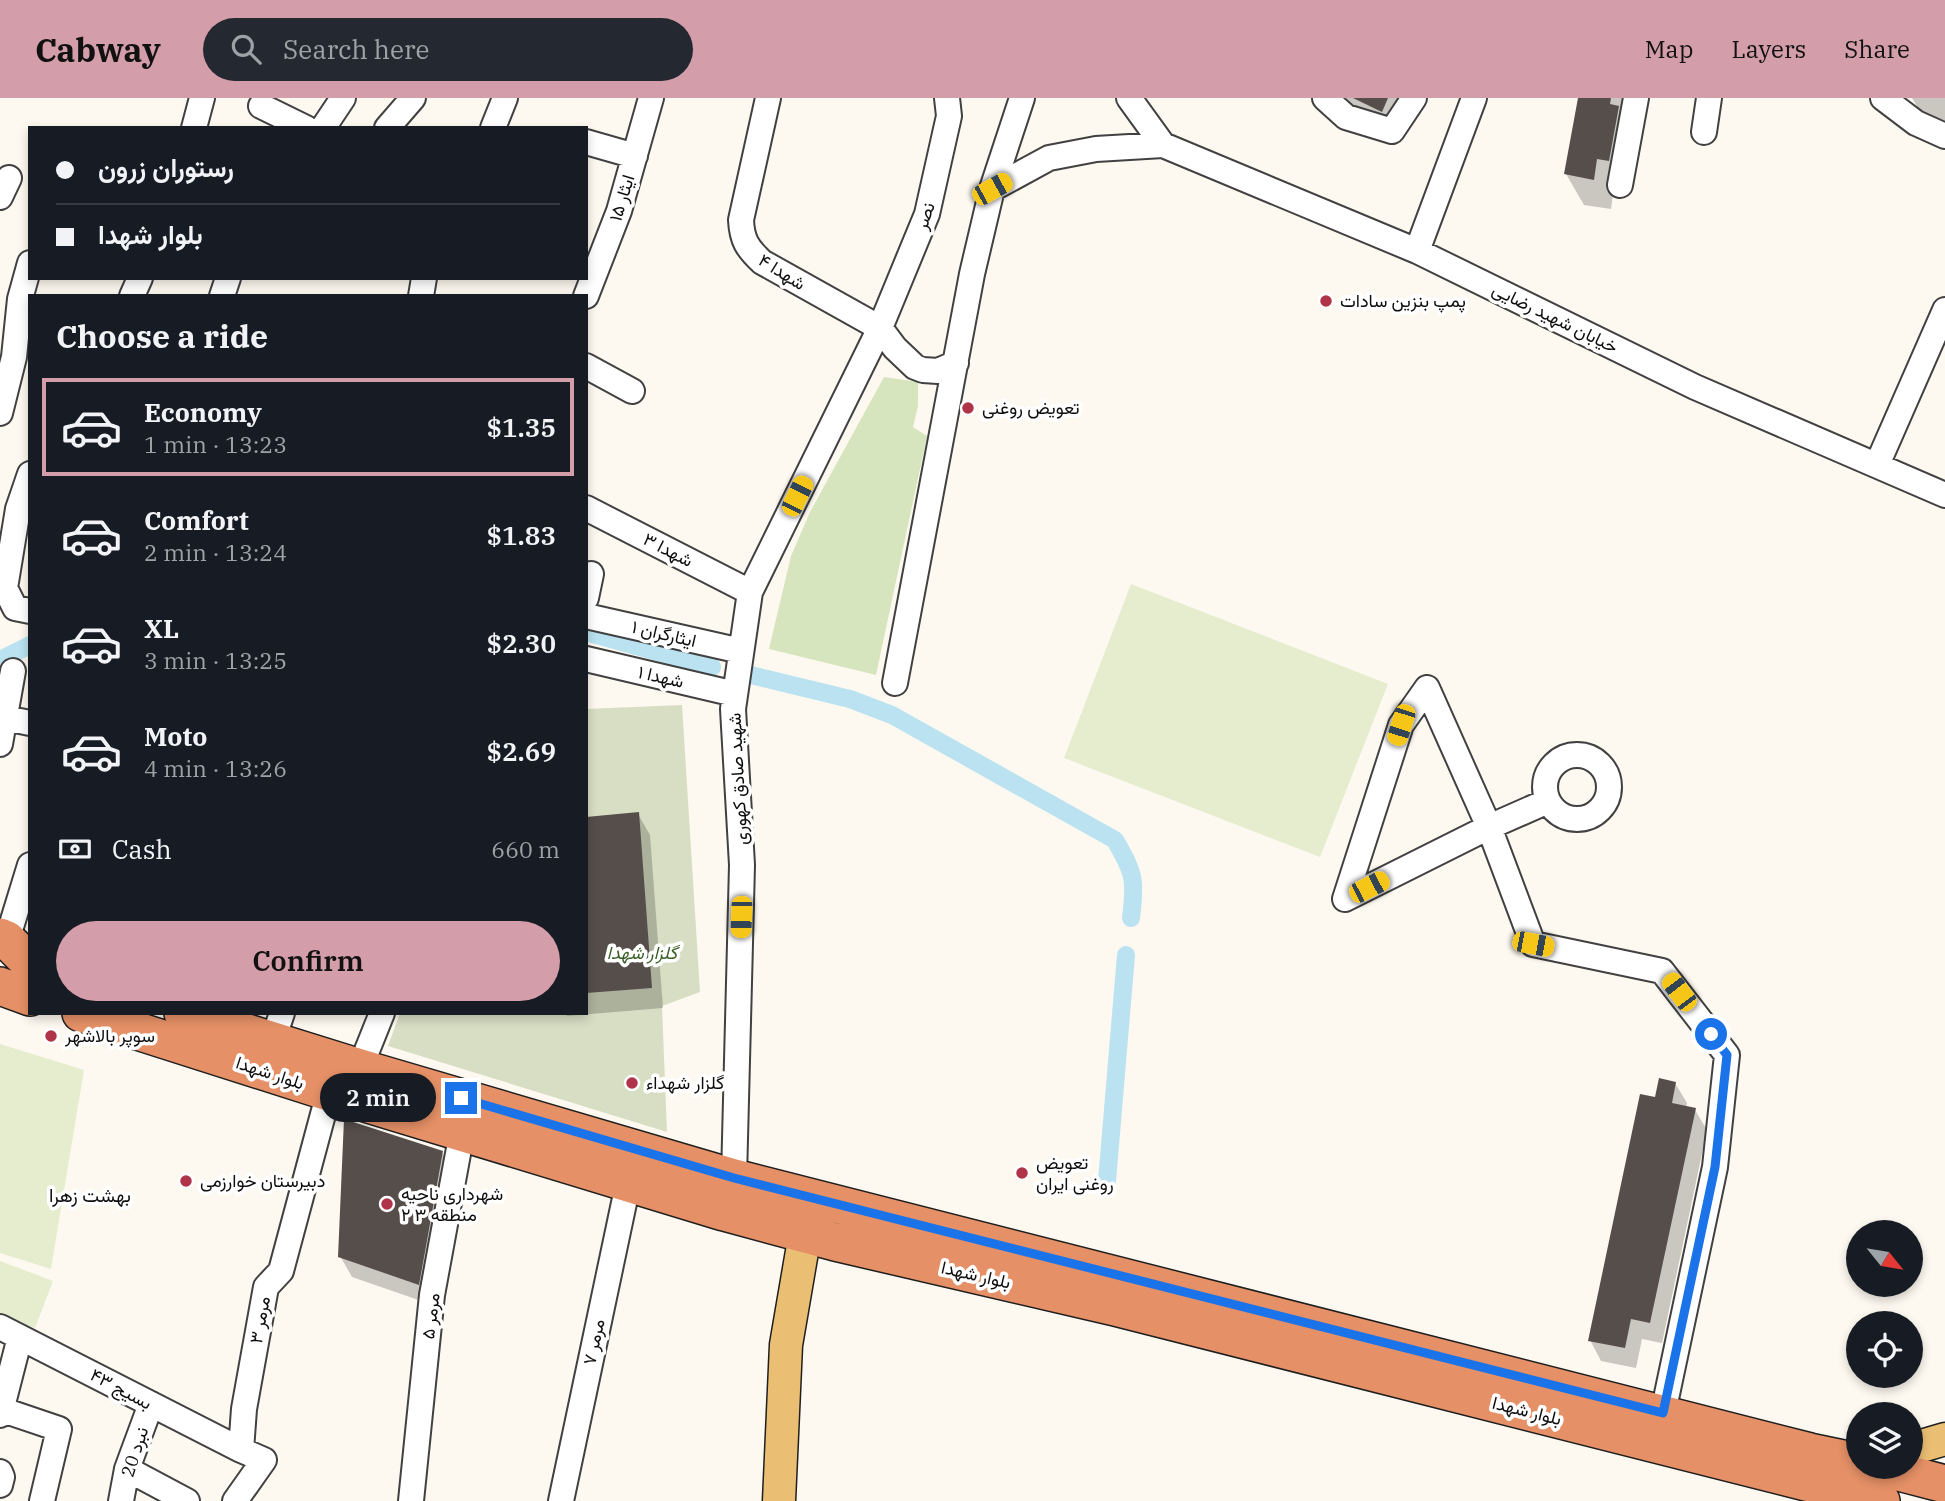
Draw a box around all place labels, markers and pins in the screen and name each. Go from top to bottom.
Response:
place label: پمپ بنزین سادات [1340,289,1466,313]
marker: پمپ بنزین سادات [1318,293,1334,309]
place label: تعویض روغنی [982,396,1080,419]
marker: تعویض روغنی [960,400,976,416]
place label: سوپر بالاشهر [64,1024,155,1048]
marker: سوپر بالاشهر [43,1028,59,1044]
place label: گلزار شهداء [646,1071,724,1094]
marker: گلزار شهداء [624,1075,640,1091]
place label: تعویض روغنی ایران [1036,1151,1114,1195]
marker: تعویض روغنی ایران [1014,1165,1030,1181]
place label: دبیرستان خوارزمی [200,1169,325,1192]
marker: دبیرستان خوارزمی [178,1173,194,1189]
place label: شهرداری ناحیه ۲ منطقه ۳ [401,1182,503,1226]
marker: شهرداری ناحیه ۲ منطقه ۳ [379,1196,395,1212]

